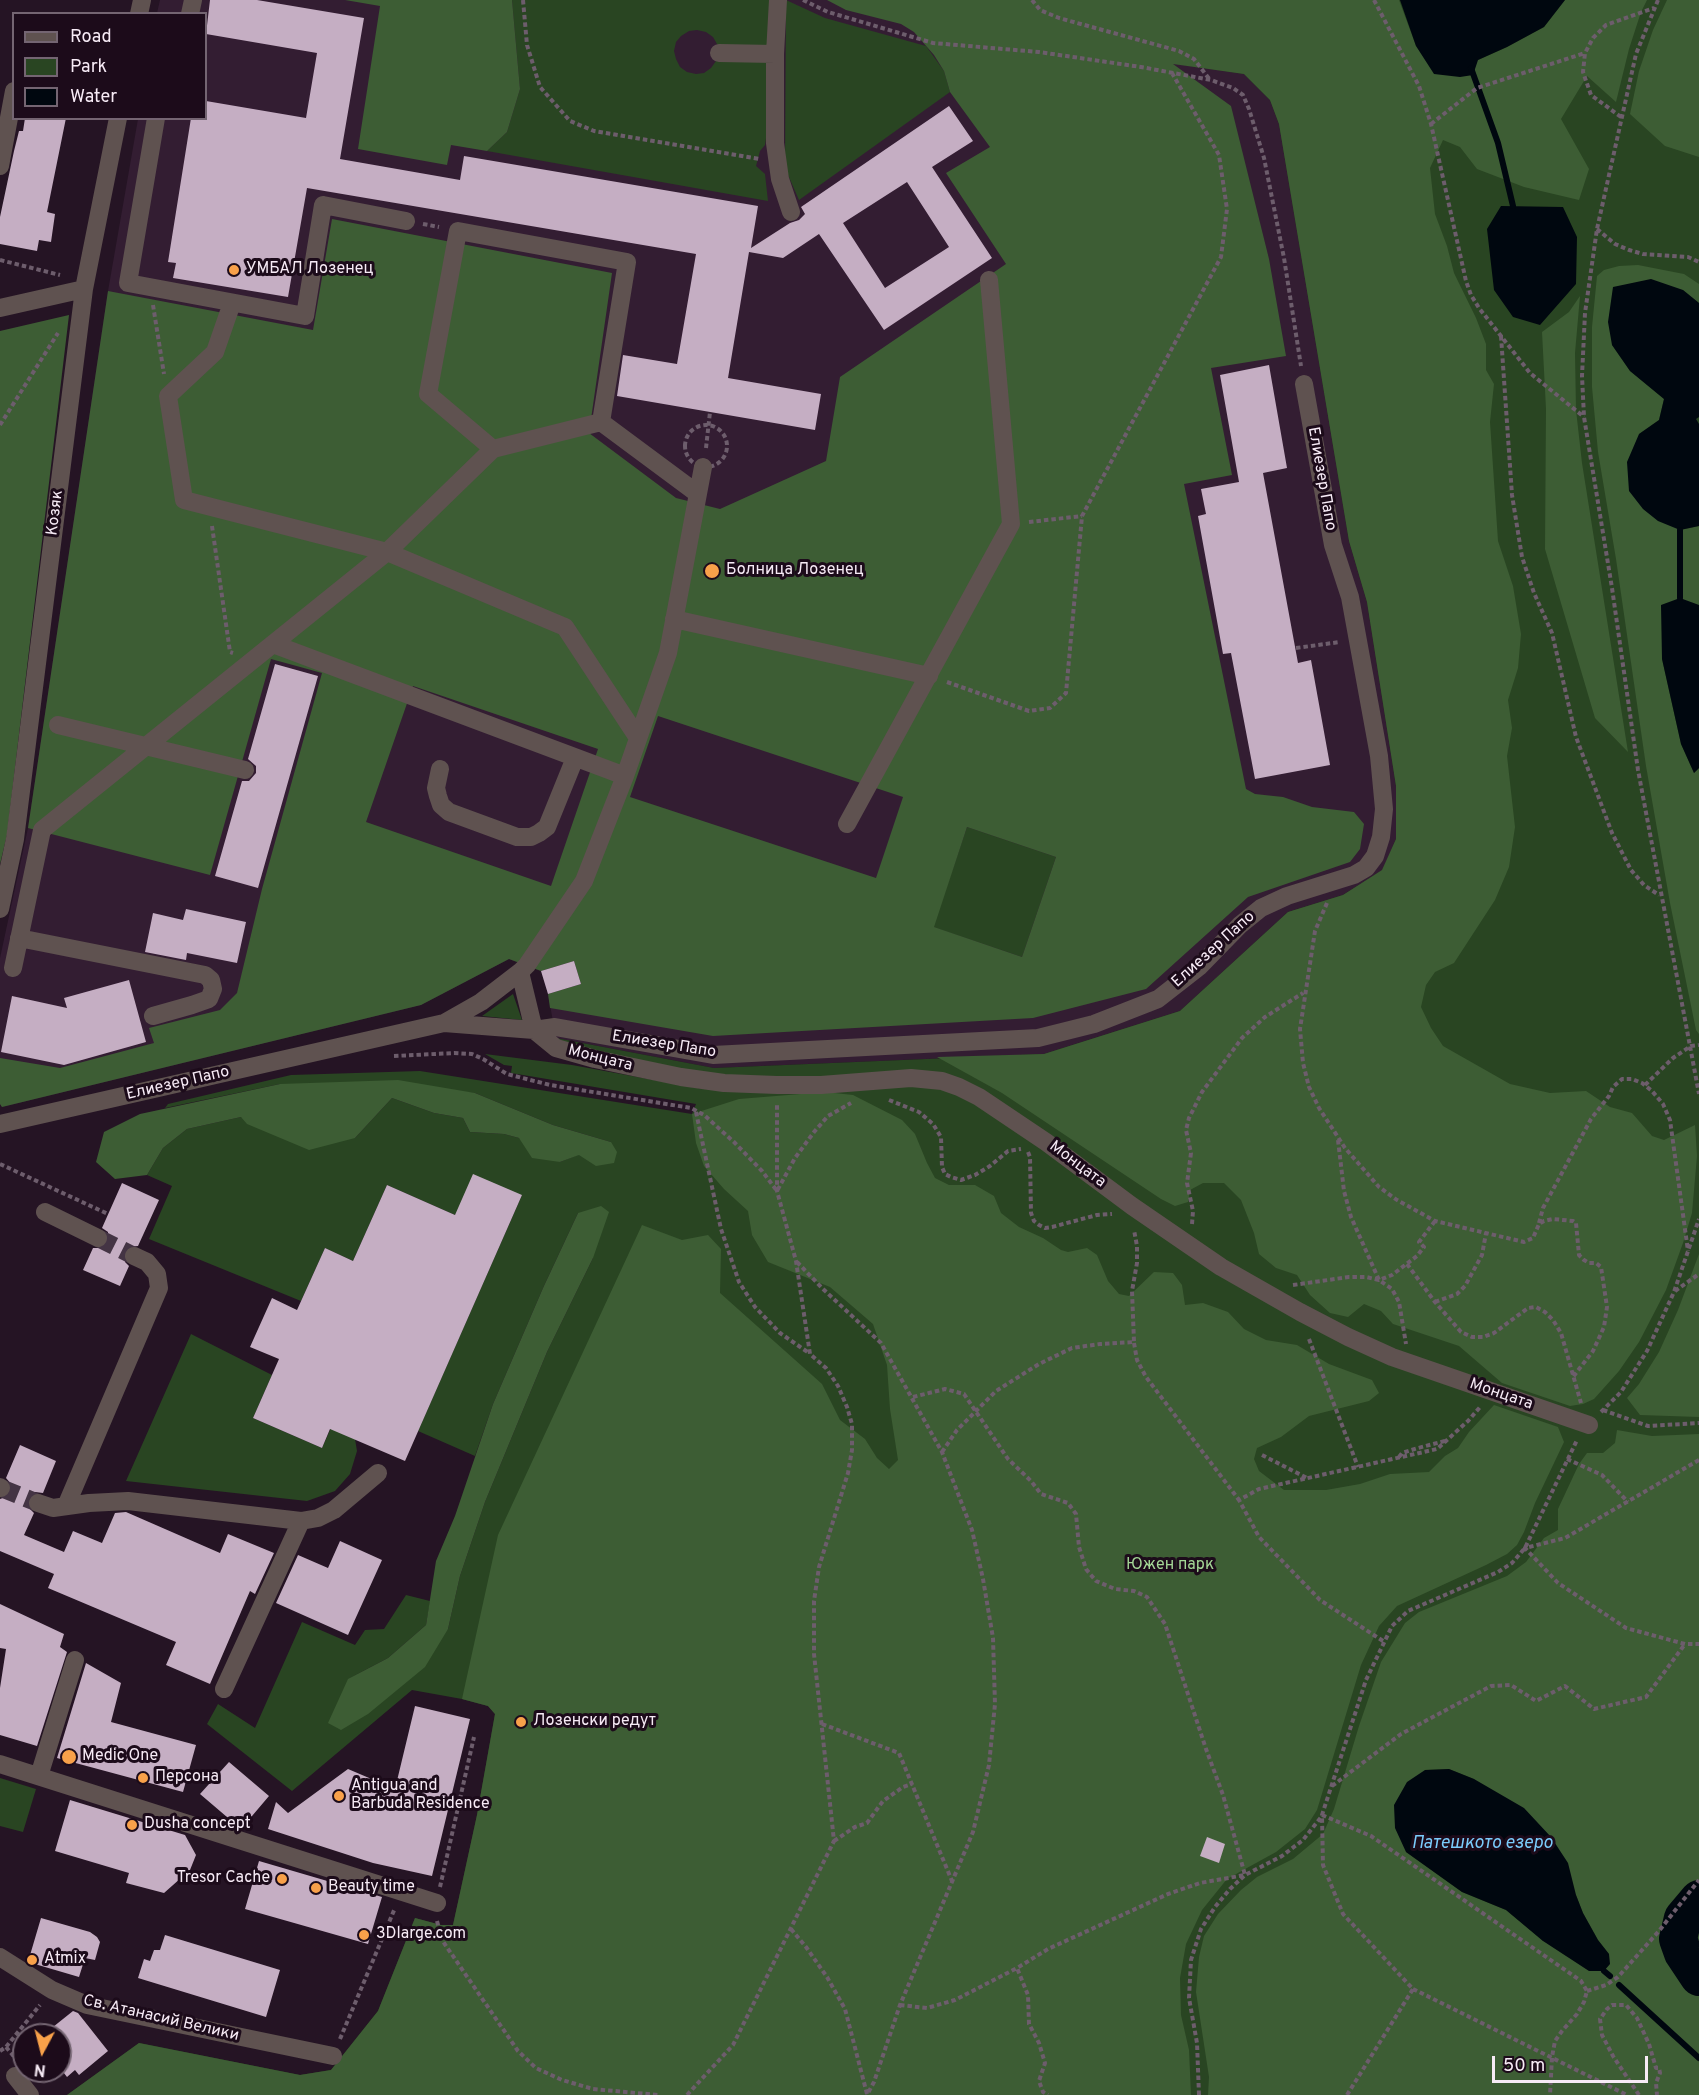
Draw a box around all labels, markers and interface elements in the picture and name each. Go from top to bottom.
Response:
legend [12,12,207,120]
text: Road [70,26,112,49]
text: Park [70,56,107,79]
text: Water [70,86,117,109]
place label: УМБАЛ Лозенец [246,260,373,280]
marker: УМБАЛ Лозенец [227,263,241,277]
street label: Елиезер Папо [1302,426,1340,532]
street label: Козяк [44,489,68,537]
place label: Болница Лозенец [726,561,864,581]
marker: Болница Лозенец [703,562,721,580]
street label: Елиезер Папо [1169,908,1259,992]
street label: Елиезер Папо [611,1027,717,1063]
street label: Монцата [566,1042,634,1076]
street label: Елиезер Папо [125,1063,231,1105]
street label: Монцата [1045,1138,1109,1192]
street label: Монцата [1467,1375,1535,1415]
park label: Южен парк [1126,1556,1214,1576]
place label: Лозенски редут [533,1712,656,1732]
marker: Лозенски редут [514,1715,528,1729]
place label: Medic One [82,1747,158,1767]
marker: Medic One [60,1748,78,1766]
place label: Персона [155,1768,219,1788]
marker: Персона [136,1771,150,1785]
place label: Antigua and Barbuda Residence [351,1777,489,1815]
marker: Antigua and Barbuda Residence [332,1789,346,1803]
place label: Dusha concept [144,1815,251,1835]
marker: Dusha concept [125,1818,139,1832]
water label: Патешкото езеро [1412,1833,1552,1855]
place label: Tresor Cache [177,1869,270,1889]
marker: Tresor Cache [275,1872,289,1886]
place label: Beauty time [328,1878,415,1898]
marker: Beauty time [309,1881,323,1895]
place label: 3Dlarge.com [376,1925,466,1945]
marker: 3Dlarge.com [357,1928,371,1942]
place label: Atmix [44,1950,86,1970]
marker: Atmix [25,1953,39,1967]
street label: Св. Атанасий Велики [81,1992,241,2046]
north arrow [12,2023,72,2083]
scale bar [1495,2044,1651,2082]
text: 50 m [1503,2055,1545,2078]
text: N [33,2058,47,2080]

